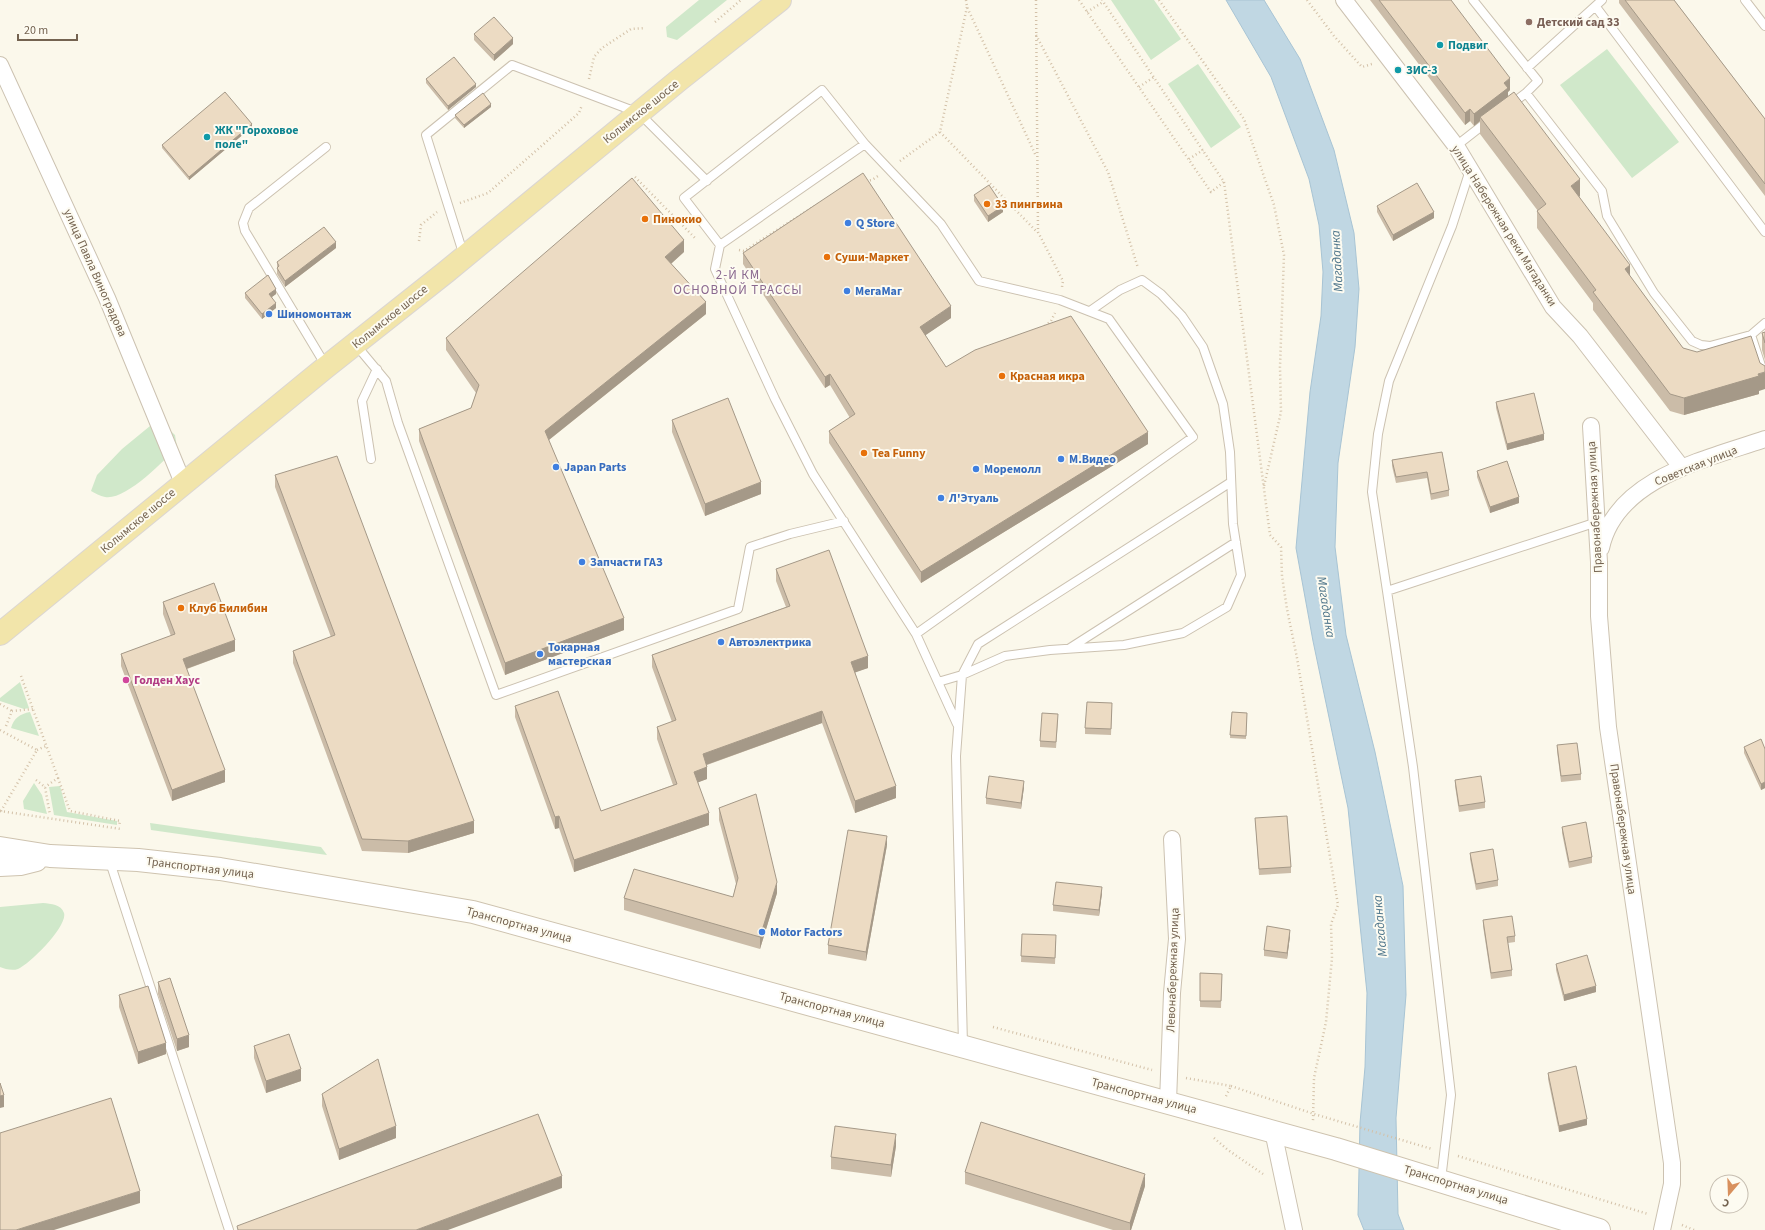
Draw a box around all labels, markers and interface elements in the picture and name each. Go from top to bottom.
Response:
place label: Детский сад 33 [1537,14,1619,31]
scale bar [18,16,77,42]
marker: Детский сад 33 [1524,17,1534,27]
text: 20 m [24,22,48,39]
place label: Подвиг [1448,37,1488,54]
marker: Подвиг [1435,40,1445,50]
place label: ЗИС-3 [1406,62,1438,79]
marker: ЗИС-3 [1393,65,1403,75]
street label: Колымское шоссе [599,76,683,148]
place label: ЖК "Гороховое поле" [215,122,299,153]
marker: ЖК "Гороховое поле" [202,132,212,142]
street label: улица Набережная реки Магаданки [1447,142,1561,310]
place label: 33 пингвина [995,196,1063,213]
marker: 33 пингвина [982,199,992,209]
street label: улица Павла Виноградова [59,206,131,340]
place label: Пинокио [653,211,702,228]
marker: Пинокио [640,214,650,224]
place label: Q Store [856,215,895,232]
marker: Q Store [843,218,853,228]
water label: Магаданка [1326,230,1348,292]
place label: Суши-Маркет [835,249,909,266]
marker: Суши-Маркет [822,252,832,262]
district label: 2-Й КМ ОСНОВНОЙ ТРАССЫ [673,266,803,299]
street label: Колымское шоссе [348,281,432,353]
place label: МегаМаг [855,283,902,300]
marker: МегаМаг [842,286,852,296]
place label: Шиномонтаж [277,306,352,323]
marker: Шиномонтаж [264,309,274,319]
place label: Красная икра [1010,368,1085,385]
marker: Красная икра [997,371,1007,381]
street label: Правонабережная улица [1583,441,1607,573]
street label: Советская улица [1652,442,1740,490]
place label: Tea Funny [872,445,926,462]
marker: Tea Funny [859,448,869,458]
place label: М.Видео [1069,451,1116,468]
marker: М.Видео [1056,454,1066,464]
place label: Japan Parts [564,459,626,476]
place label: Моремолл [984,461,1041,478]
marker: Japan Parts [551,462,561,472]
marker: Моремолл [971,464,981,474]
street label: Колымское шоссе [97,484,179,558]
place label: Л'Этуаль [948,490,999,507]
marker: Л'Этуаль [936,493,946,503]
place label: Запчасти ГАЗ [590,554,663,571]
marker: Запчасти ГАЗ [577,557,587,567]
water label: Магаданка [1312,575,1340,639]
place label: Клуб Билибин [189,600,268,617]
marker: Клуб Билибин [176,603,186,613]
place label: Автоэлектрика [728,634,811,651]
marker: Автоэлектрика [716,637,726,647]
place label: Токарная мастерская [548,639,611,670]
marker: Токарная мастерская [535,649,545,659]
place label: Голден Хаус [134,672,201,689]
marker: Голден Хаус [121,675,131,685]
street label: Правонабережная улица [1605,763,1641,895]
street label: Транспортная улица [145,853,255,883]
water label: Магаданка [1368,894,1392,958]
street label: Транспортная улица [464,903,574,947]
street label: Левонабережная улица [1162,907,1184,1033]
place label: Motor Factors [770,924,842,941]
marker: Motor Factors [757,927,767,937]
street label: Транспортная улица [777,988,887,1032]
street label: Транспортная улица [1089,1074,1199,1118]
street label: Транспортная улица [1402,1161,1510,1209]
north arrow [1709,1174,1749,1214]
text: С [1720,1195,1731,1211]

